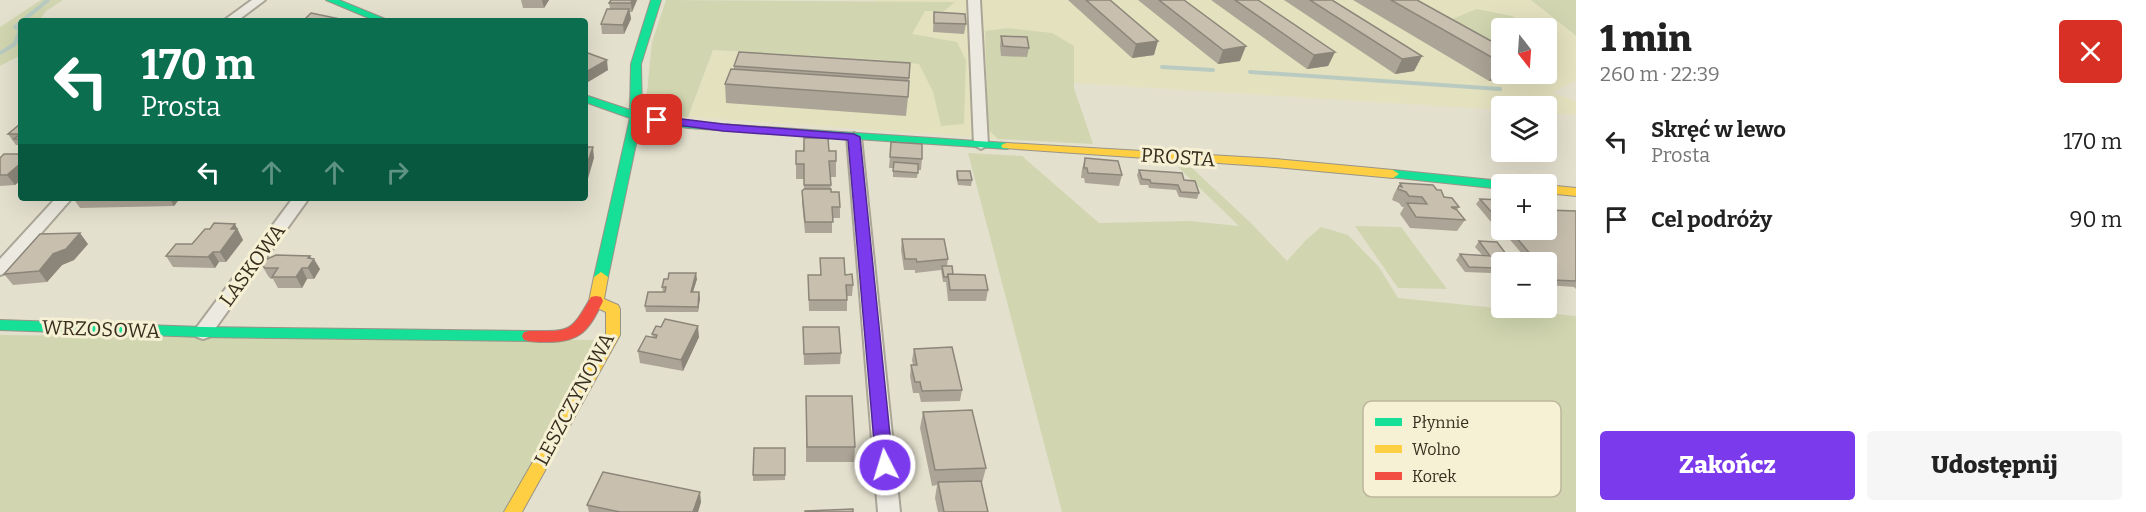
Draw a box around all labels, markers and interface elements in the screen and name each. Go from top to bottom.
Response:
text: 1 min [1600,17,1692,61]
north arrow [1491,18,1557,84]
map controls [1491,18,1557,318]
button: close [2059,20,2122,83]
text: 170 m [141,40,255,90]
icon: left [42,42,120,120]
text: 260 m · 22:39 [1600,62,1720,86]
text: Prosta [141,91,221,123]
pin [631,94,682,145]
button: layers [1491,96,1557,162]
icon: arrive [640,103,673,136]
text: Skręć w lewo [1651,116,1786,143]
icon: left [1600,125,1633,158]
text: 170 m [2063,128,2122,155]
street label: PROSTA [1140,142,1217,172]
text: Prosta [1651,143,1710,167]
icon: left [192,156,225,189]
icon: ahead [255,156,288,189]
icon: ahead [318,156,351,189]
icon: right [381,156,414,189]
button: + [1491,174,1557,240]
icon: arrive [1600,203,1633,236]
text: Cel podróży [1651,206,1772,233]
text: 90 m [2070,206,2122,233]
street label: LASKOWA [214,218,290,311]
button: − [1491,252,1557,318]
street label: WRZOSOWA [42,315,161,343]
street label: LESZCZYNOWA [529,328,619,469]
legend [1363,401,1561,497]
text: Płynnie [1412,413,1469,432]
button: Zakończ [1600,431,1855,500]
button: Udostępnij [1867,431,2122,500]
position arrow [853,433,917,497]
text: Wolno [1412,440,1460,459]
text: Korek [1412,467,1456,486]

